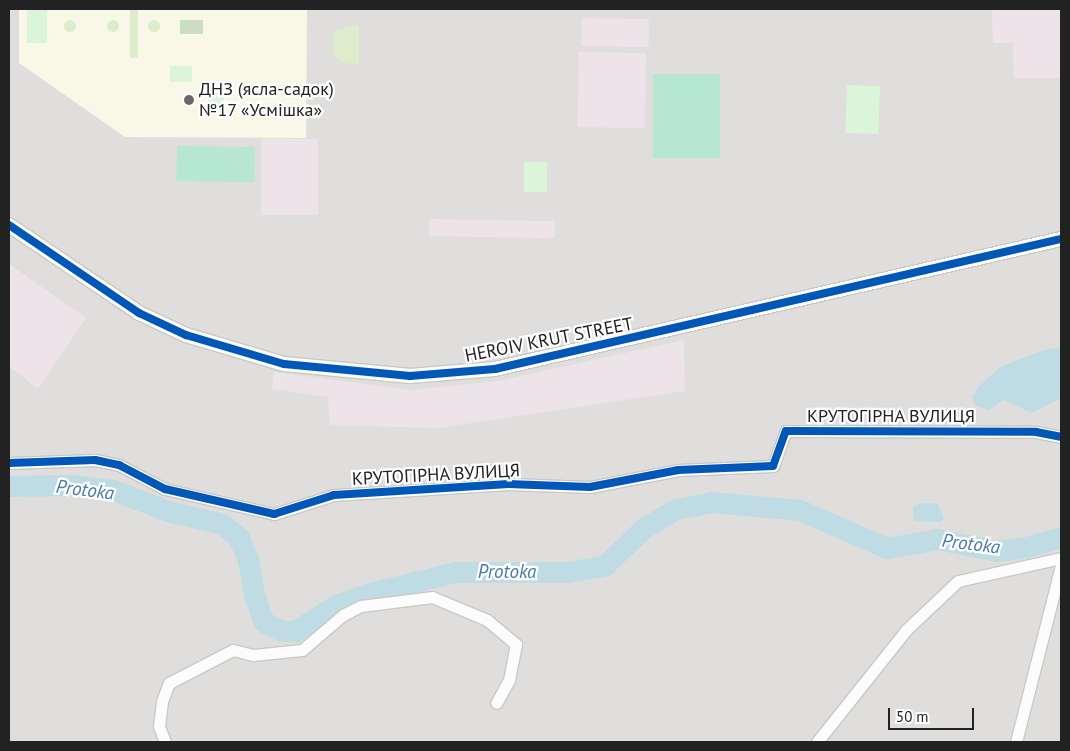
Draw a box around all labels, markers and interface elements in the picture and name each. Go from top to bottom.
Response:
place label: ДНЗ (ясла-садок) №17 «Усмішка» [199,79,334,122]
marker: ДНЗ (ясла-садок) №17 «Усмішка» [183,94,195,106]
street label: HEROIV KRUT STREET [463,313,635,367]
street label: КРУТОГІРНА ВУЛИЦЯ [807,405,975,427]
street label: КРУТОГІРНА ВУЛИЦЯ [351,460,521,490]
water label: Protoka [55,475,115,505]
water label: Protoka [941,529,1001,559]
water label: Protoka [478,561,536,583]
scale bar [890,698,976,730]
text: 50 m [896,707,929,726]

